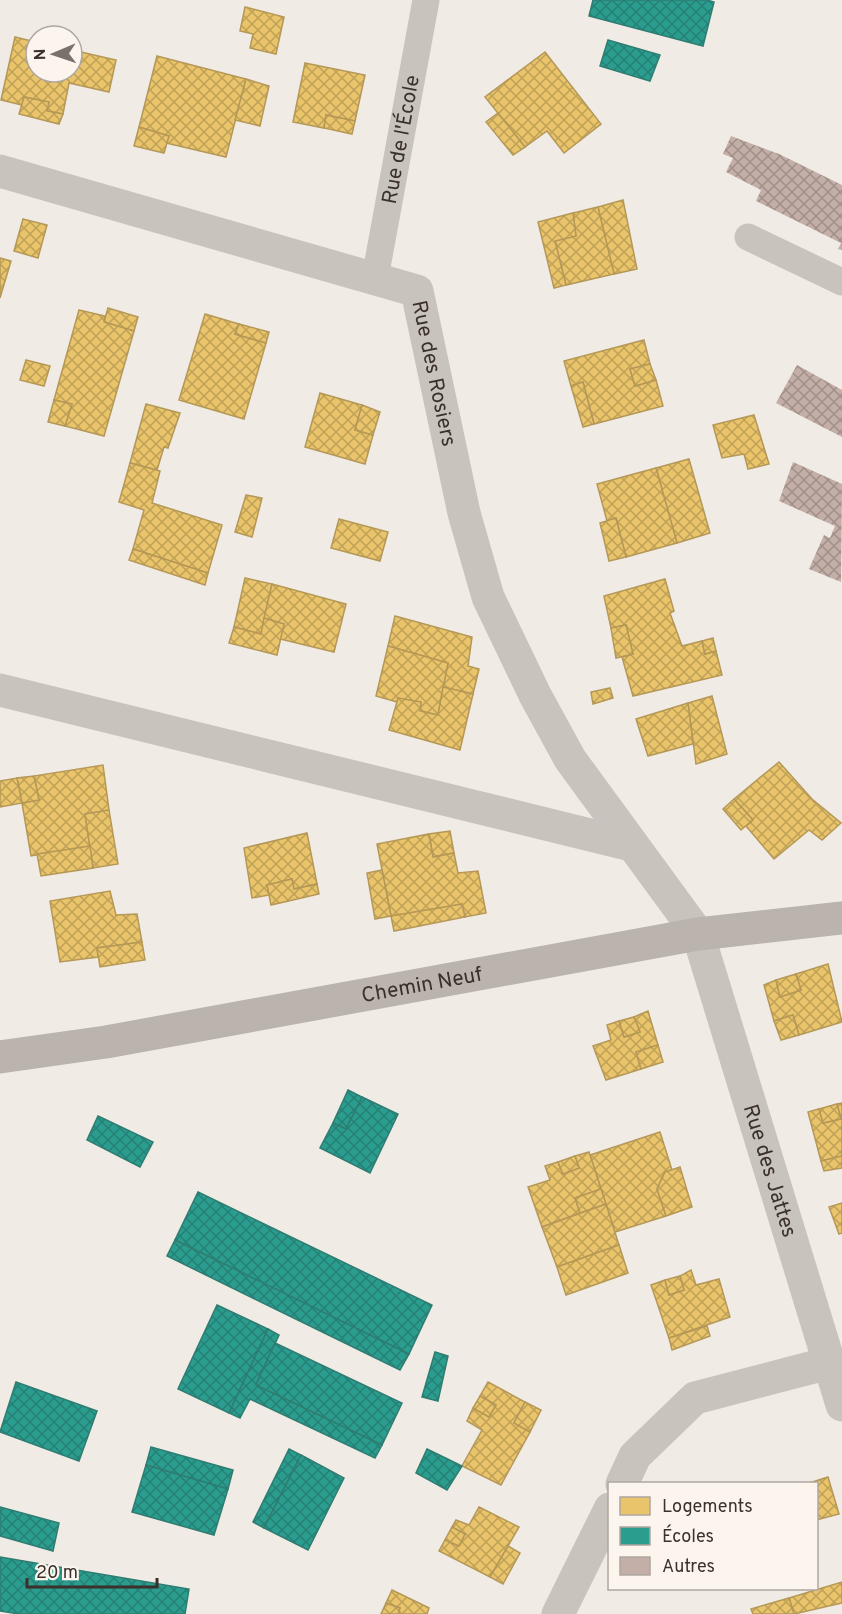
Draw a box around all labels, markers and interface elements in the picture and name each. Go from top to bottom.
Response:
north arrow [24,24,84,84]
text: N [31,48,51,61]
street label: Rue de l'École [377,73,427,206]
street label: Rue des Rosiers [404,298,462,449]
street label: Chemin Neuf [359,962,485,1010]
street label: Rue des Jattes [736,1101,802,1241]
legend [608,1482,818,1590]
text: Logements [662,1496,753,1519]
text: Écoles [662,1524,714,1549]
scale bar [27,1551,158,1589]
text: Autres [662,1556,715,1579]
text: 20 m [36,1562,78,1585]

